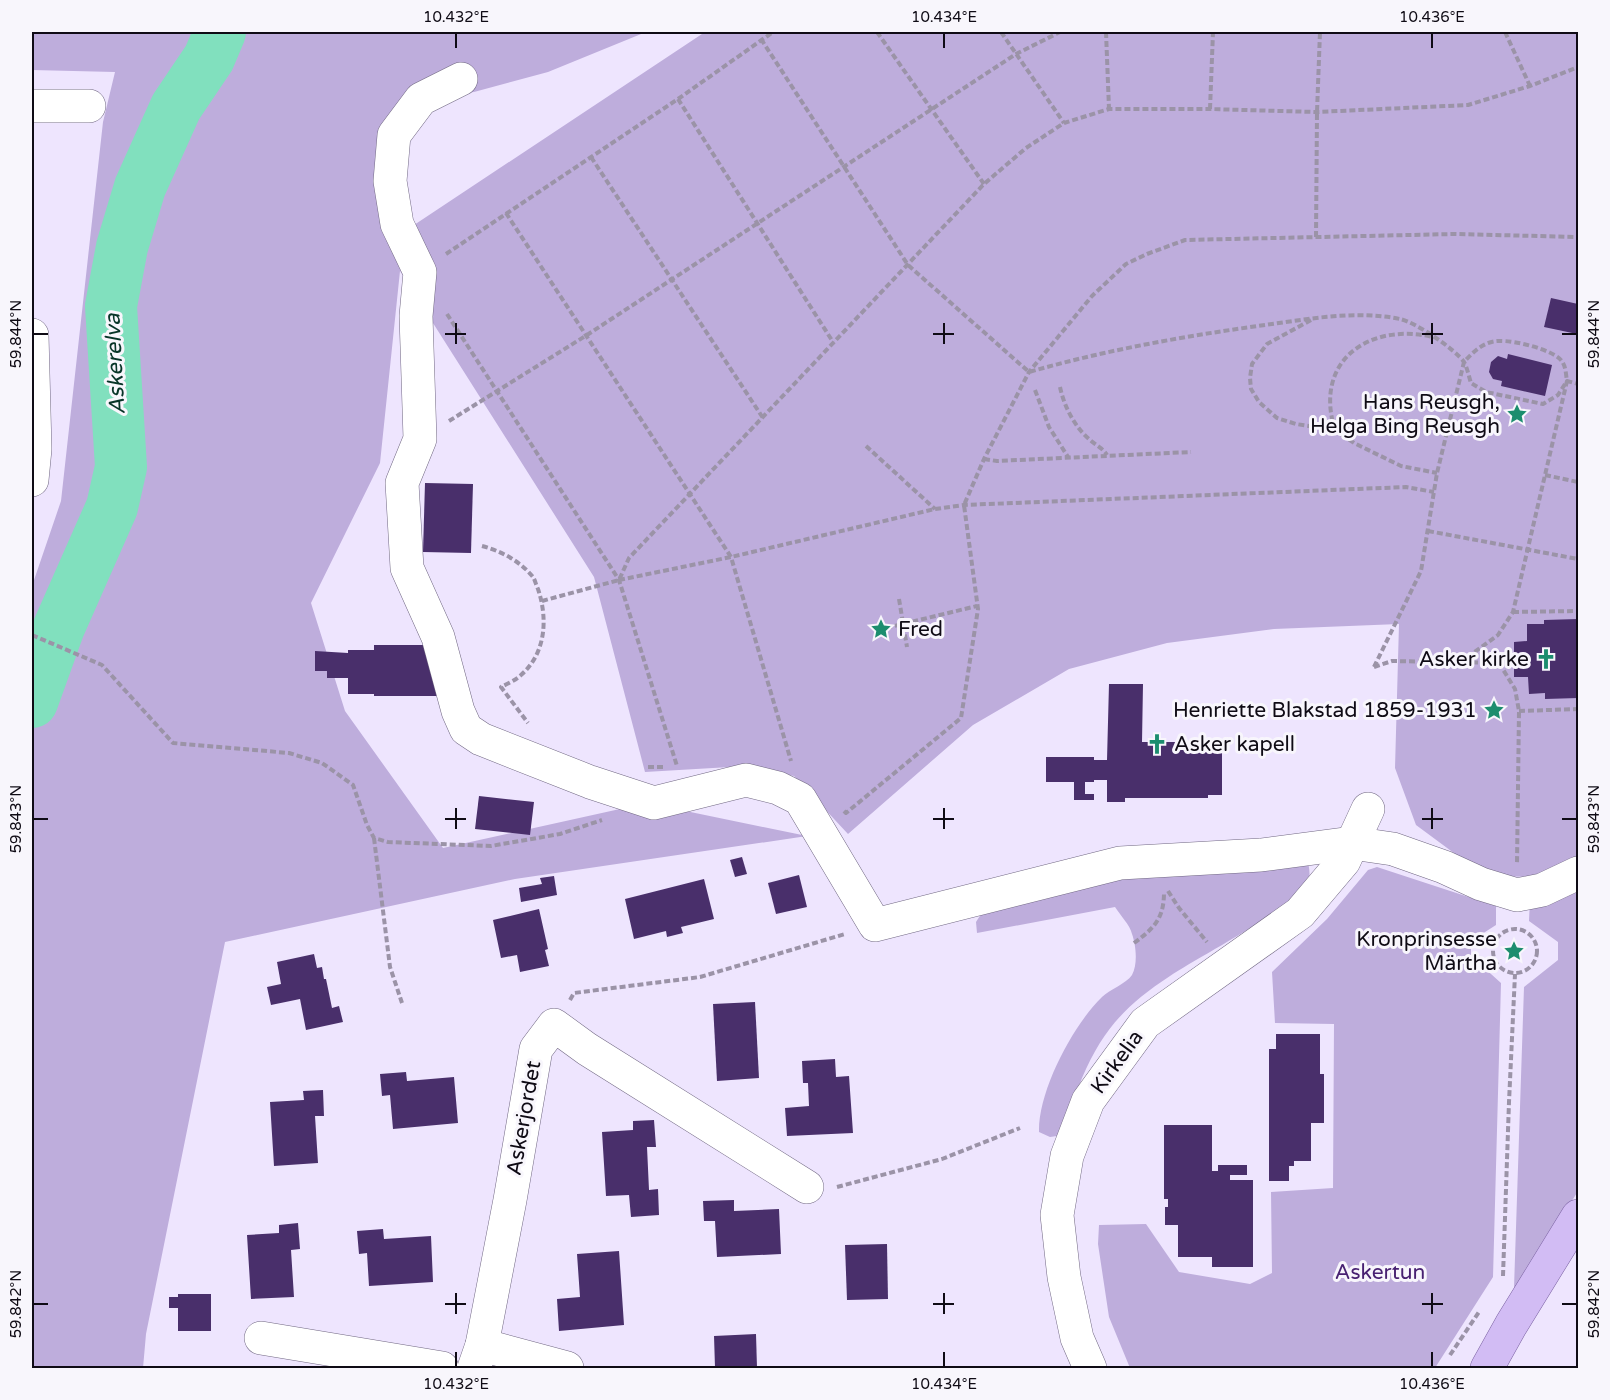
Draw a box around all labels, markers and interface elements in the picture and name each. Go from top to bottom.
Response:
text: 10.432°E [423,8,489,26]
text: 10.434°E [911,8,977,26]
text: 10.436°E [1399,8,1465,26]
text: 59.844°N [7,300,25,368]
text: 59.844°N [1585,300,1603,368]
water label: Askerelva [99,312,131,415]
place label: Hans Reusgh, Helga Bing Reusgh [1310,390,1500,439]
place icon: Hans Reusgh, Helga Bing Reusgh [1505,402,1529,426]
place icon: Fred [869,617,893,641]
place label: Fred [898,617,943,642]
place label: Asker kirke [1419,647,1529,672]
church icon: Asker kirke [1534,647,1558,671]
place label: Henriette Blakstad 1859-1931 [1173,698,1477,723]
place icon: Henriette Blakstad 1859-1931 [1482,698,1506,722]
church icon: Asker kapell [1145,732,1169,756]
place label: Asker kapell [1174,732,1295,757]
text: 59.843°N [7,785,25,853]
text: 59.843°N [1585,785,1603,853]
place label: Kronprinsesse Märtha [1356,927,1497,976]
place icon: Kronprinsesse Märtha [1502,939,1526,963]
street label: Kirkelia [1086,1025,1148,1099]
street label: Askerjordet [502,1059,546,1177]
park label: Askertun [1335,1260,1425,1285]
text: 59.842°N [7,1270,25,1338]
text: 59.842°N [1585,1270,1603,1338]
text: 10.432°E [423,1375,489,1393]
text: 10.434°E [911,1375,977,1393]
text: 10.436°E [1399,1375,1465,1393]

